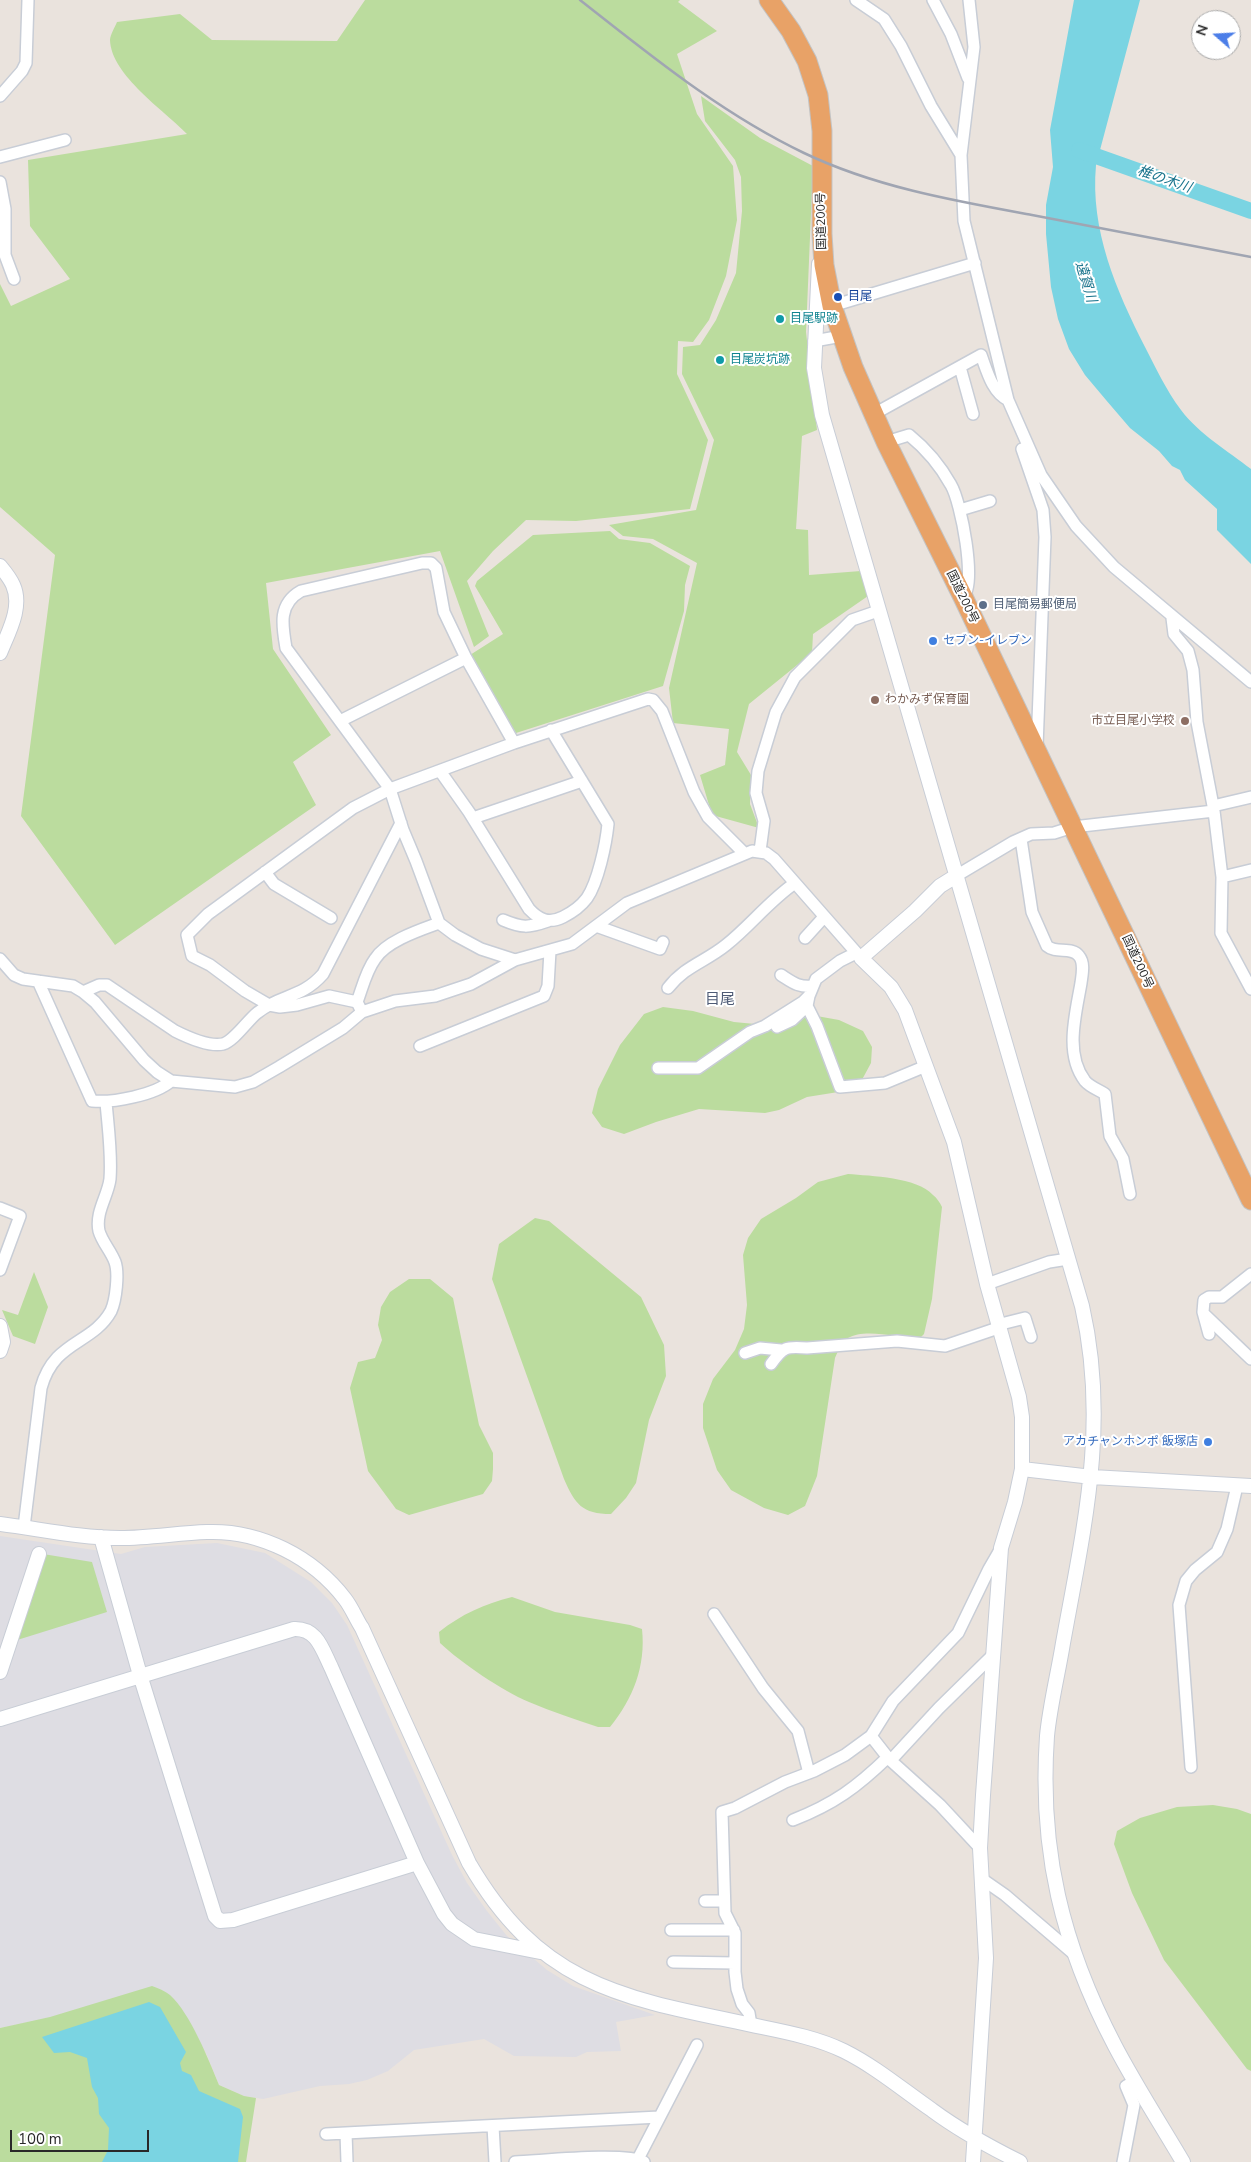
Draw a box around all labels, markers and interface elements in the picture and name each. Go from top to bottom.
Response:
north arrow [1191,10,1241,60]
text: N [1192,22,1213,38]
water label: 椎の木川 [1135,163,1193,197]
street label: 国道200号 [814,192,830,250]
water label: 遠賀川 [1071,259,1099,305]
place label: 目尾 [848,290,872,304]
marker: 目尾 [832,291,844,303]
place label: 目尾駅跡 [790,312,838,326]
marker: 目尾駅跡 [774,313,786,325]
place label: 目尾炭坑跡 [730,353,790,367]
marker: 目尾炭坑跡 [714,354,726,366]
street label: 国道200号 [943,568,981,626]
place label: 目尾簡易郵便局 [993,598,1077,612]
marker: 目尾簡易郵便局 [977,599,989,611]
place label: セブン-イレブン [943,634,1032,648]
marker: セブン-イレブン [927,635,939,647]
place label: わかみず保育園 [885,693,969,707]
marker: わかみず保育園 [869,694,881,706]
place label: 市立目尾小学校 [1091,714,1175,728]
marker: 市立目尾小学校 [1179,715,1191,727]
street label: 国道200号 [1118,933,1156,991]
district label: 目尾 [705,991,735,1009]
place label: アカチャンホンポ 飯塚店 [1063,1435,1198,1449]
marker: アカチャンホンポ 飯塚店 [1202,1436,1214,1448]
scale bar [12,2120,151,2152]
text: 100 m [18,2129,62,2149]

